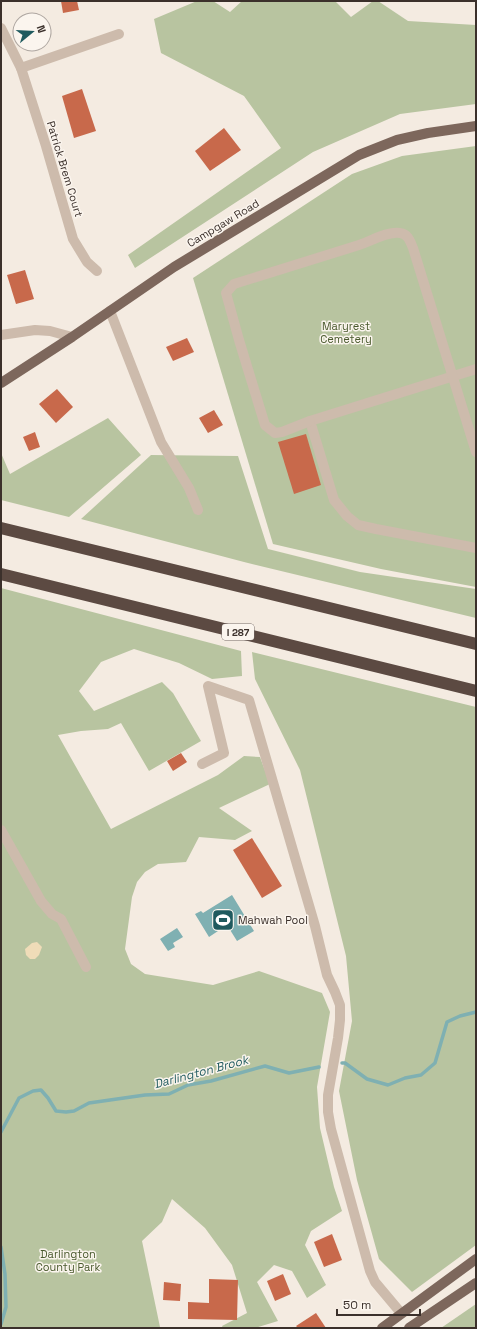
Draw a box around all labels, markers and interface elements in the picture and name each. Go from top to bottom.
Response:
north arrow [12,12,52,52]
text: N [34,23,49,35]
street label: Patrick Brem Court [44,119,86,219]
street label: Campgaw Road [184,196,262,250]
park label: Maryrest Cemetery [320,319,372,346]
road number: I 287 [222,624,254,640]
sports icon: Mahwah Pool [210,907,236,933]
place label: Mahwah Pool [238,913,308,927]
water label: Darlington Brook [152,1051,251,1092]
park label: Darlington County Park [36,1247,100,1274]
scale bar [337,1291,420,1317]
text: 50 m [343,1297,371,1313]

